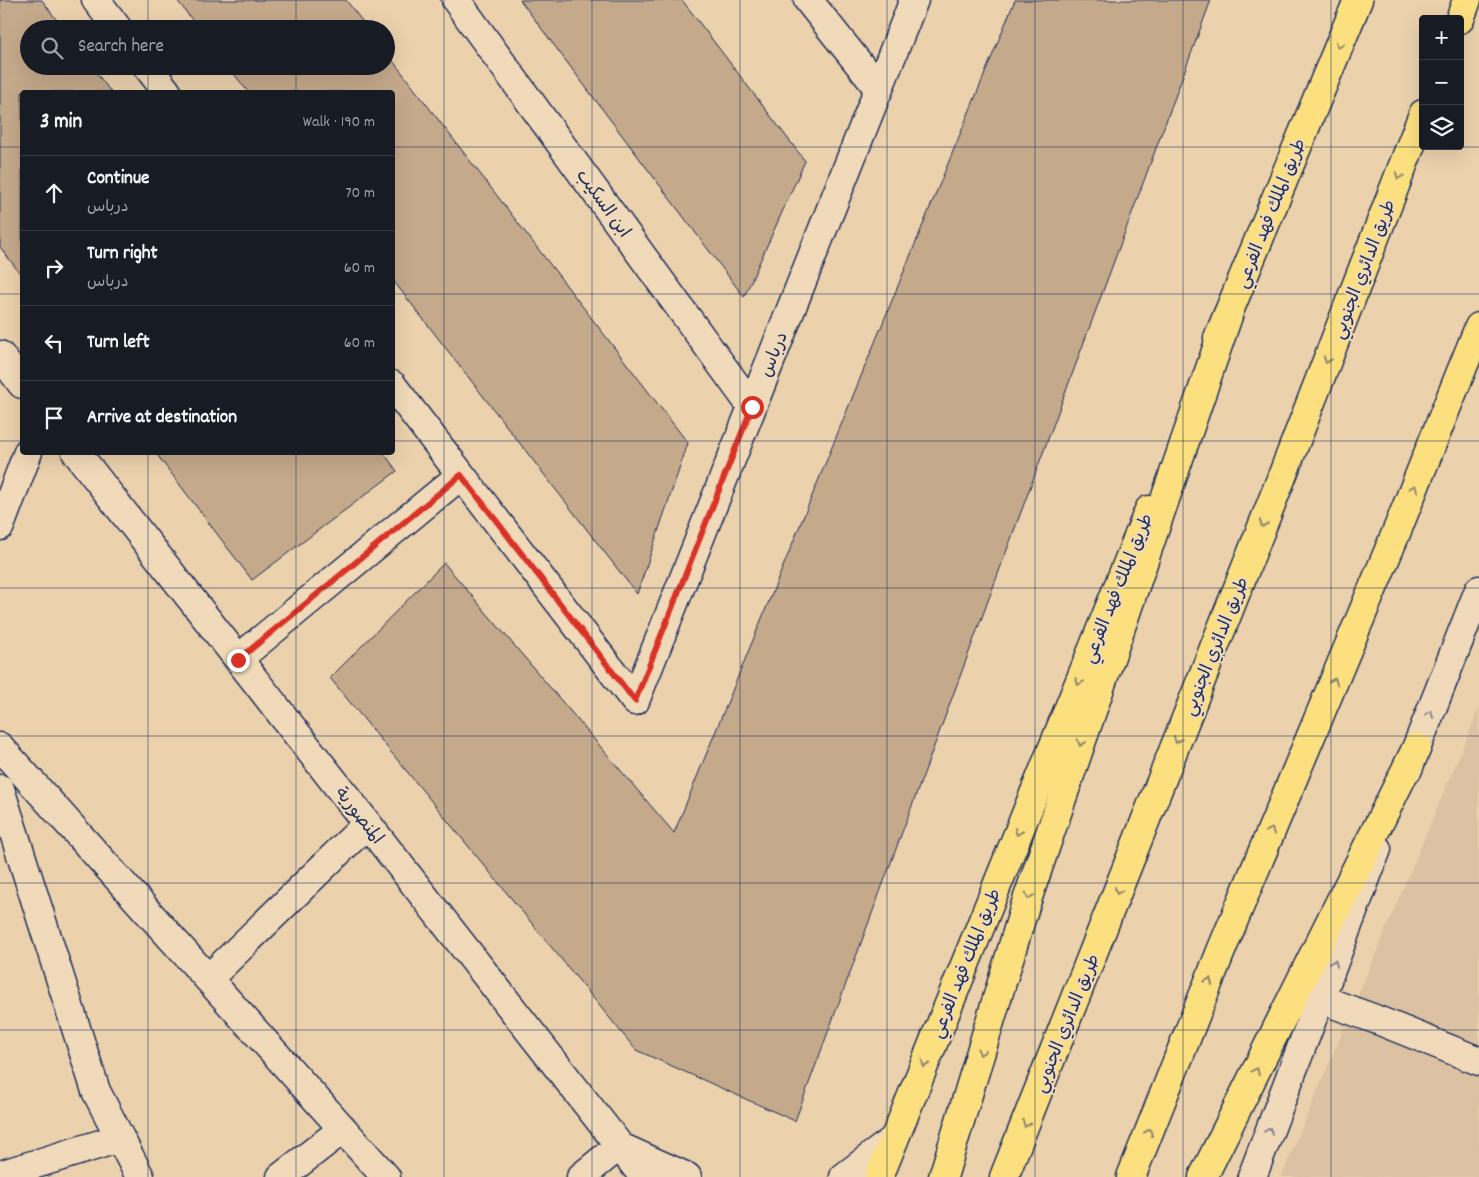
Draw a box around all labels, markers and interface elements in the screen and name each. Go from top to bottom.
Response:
map controls [1419,15,1464,150]
button: + [1419,15,1464,60]
search box [20,20,395,75]
icon: search [38,34,66,62]
text: Search here [78,34,164,61]
one-way arrow [1335,40,1345,49]
button: − [1419,60,1464,105]
button: layers [1419,105,1464,150]
text: 3 min [40,108,82,138]
text: Walk · 190 m [303,111,375,134]
street label: طريق الملك فهد الفرعي [1231,135,1315,293]
street label: ابن السكيب [569,165,635,244]
text: Continue [87,166,149,193]
one-way arrow [1395,171,1405,180]
icon: ahead [40,179,68,207]
text: 70 m [345,182,375,205]
text: درباس [87,196,129,219]
street label: طريق الدائري الجنوبي [1327,196,1404,344]
text: Turn right [87,241,158,268]
icon: right [40,254,68,282]
text: 60 m [344,257,375,280]
text: درباس [87,271,129,294]
icon: left [40,329,68,357]
street label: درباس [755,329,796,381]
text: Turn left [87,330,150,357]
text: 60 m [344,332,375,355]
one-way arrow [1323,355,1333,364]
route start [741,396,764,419]
icon: arrive [40,404,68,432]
text: Arrive at destination [87,405,237,432]
one-way arrow [1408,484,1418,493]
street label: طريق الملك فهد الفرعي [1078,510,1162,668]
one-way arrow [1259,519,1269,528]
street label: طريق الدائري الجنوبي [1178,574,1258,720]
route end [227,649,250,672]
one-way arrow [1075,677,1085,685]
one-way arrow [1328,677,1338,686]
one-way arrow [1424,710,1434,719]
one-way arrow [1173,735,1184,744]
one-way arrow [1077,738,1087,746]
street label: المنصورية [328,783,388,850]
one-way arrow [1014,827,1025,836]
one-way arrow [1265,827,1276,836]
street label: طريق الملك فهد الفرعي [926,885,1010,1043]
one-way arrow [1113,886,1124,895]
one-way arrow [1024,892,1034,900]
street label: طريق الدائري الجنوبي [1029,951,1109,1097]
one-way arrow [1328,960,1338,968]
one-way arrow [1203,977,1213,986]
one-way arrow [977,1047,987,1055]
one-way arrow [920,1059,931,1068]
one-way arrow [1250,1067,1260,1076]
one-way arrow [1021,1119,1032,1128]
one-way arrow [1143,1128,1153,1137]
one-way arrow [1263,1128,1273,1136]

